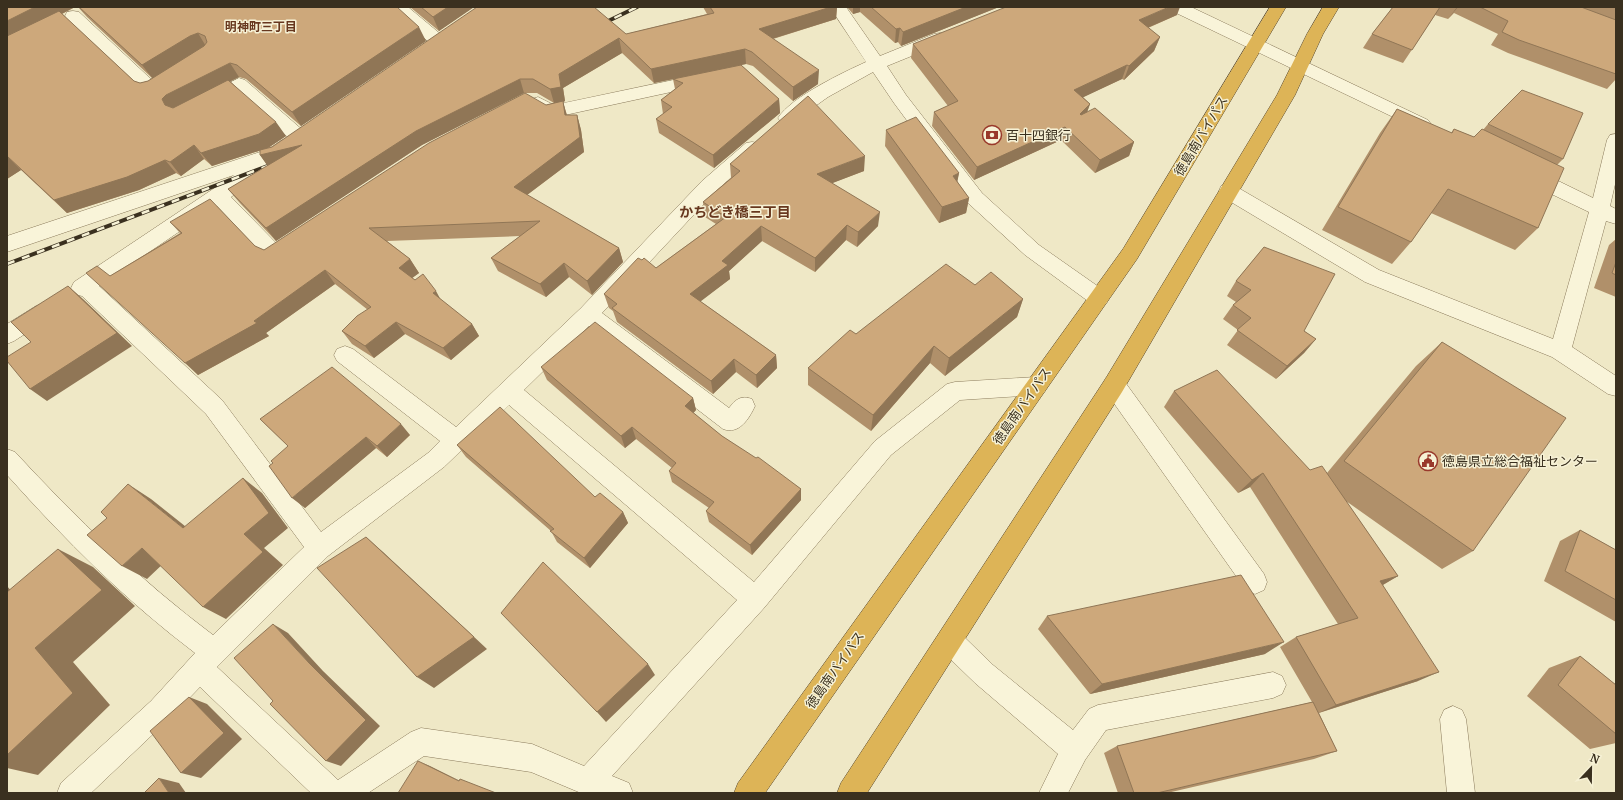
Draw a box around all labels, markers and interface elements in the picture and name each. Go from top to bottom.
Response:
district label: 明神町三丁目 [225,19,297,34]
street label: 徳島南バイパス [1170,93,1232,179]
bank icon: 百十四銀行 [981,124,1003,146]
place label: 百十四銀行 [1006,127,1071,144]
district label: かちどき橋三丁目 [679,203,791,221]
street label: 徳島南バイパス [989,364,1055,448]
public building icon: 徳島県立総合福祉センター [1417,450,1439,472]
place label: 徳島県立総合福祉センター [1442,453,1598,470]
street label: 徳島南バイパス [802,628,868,712]
north arrow [1571,748,1611,788]
text: N [1588,751,1602,767]

